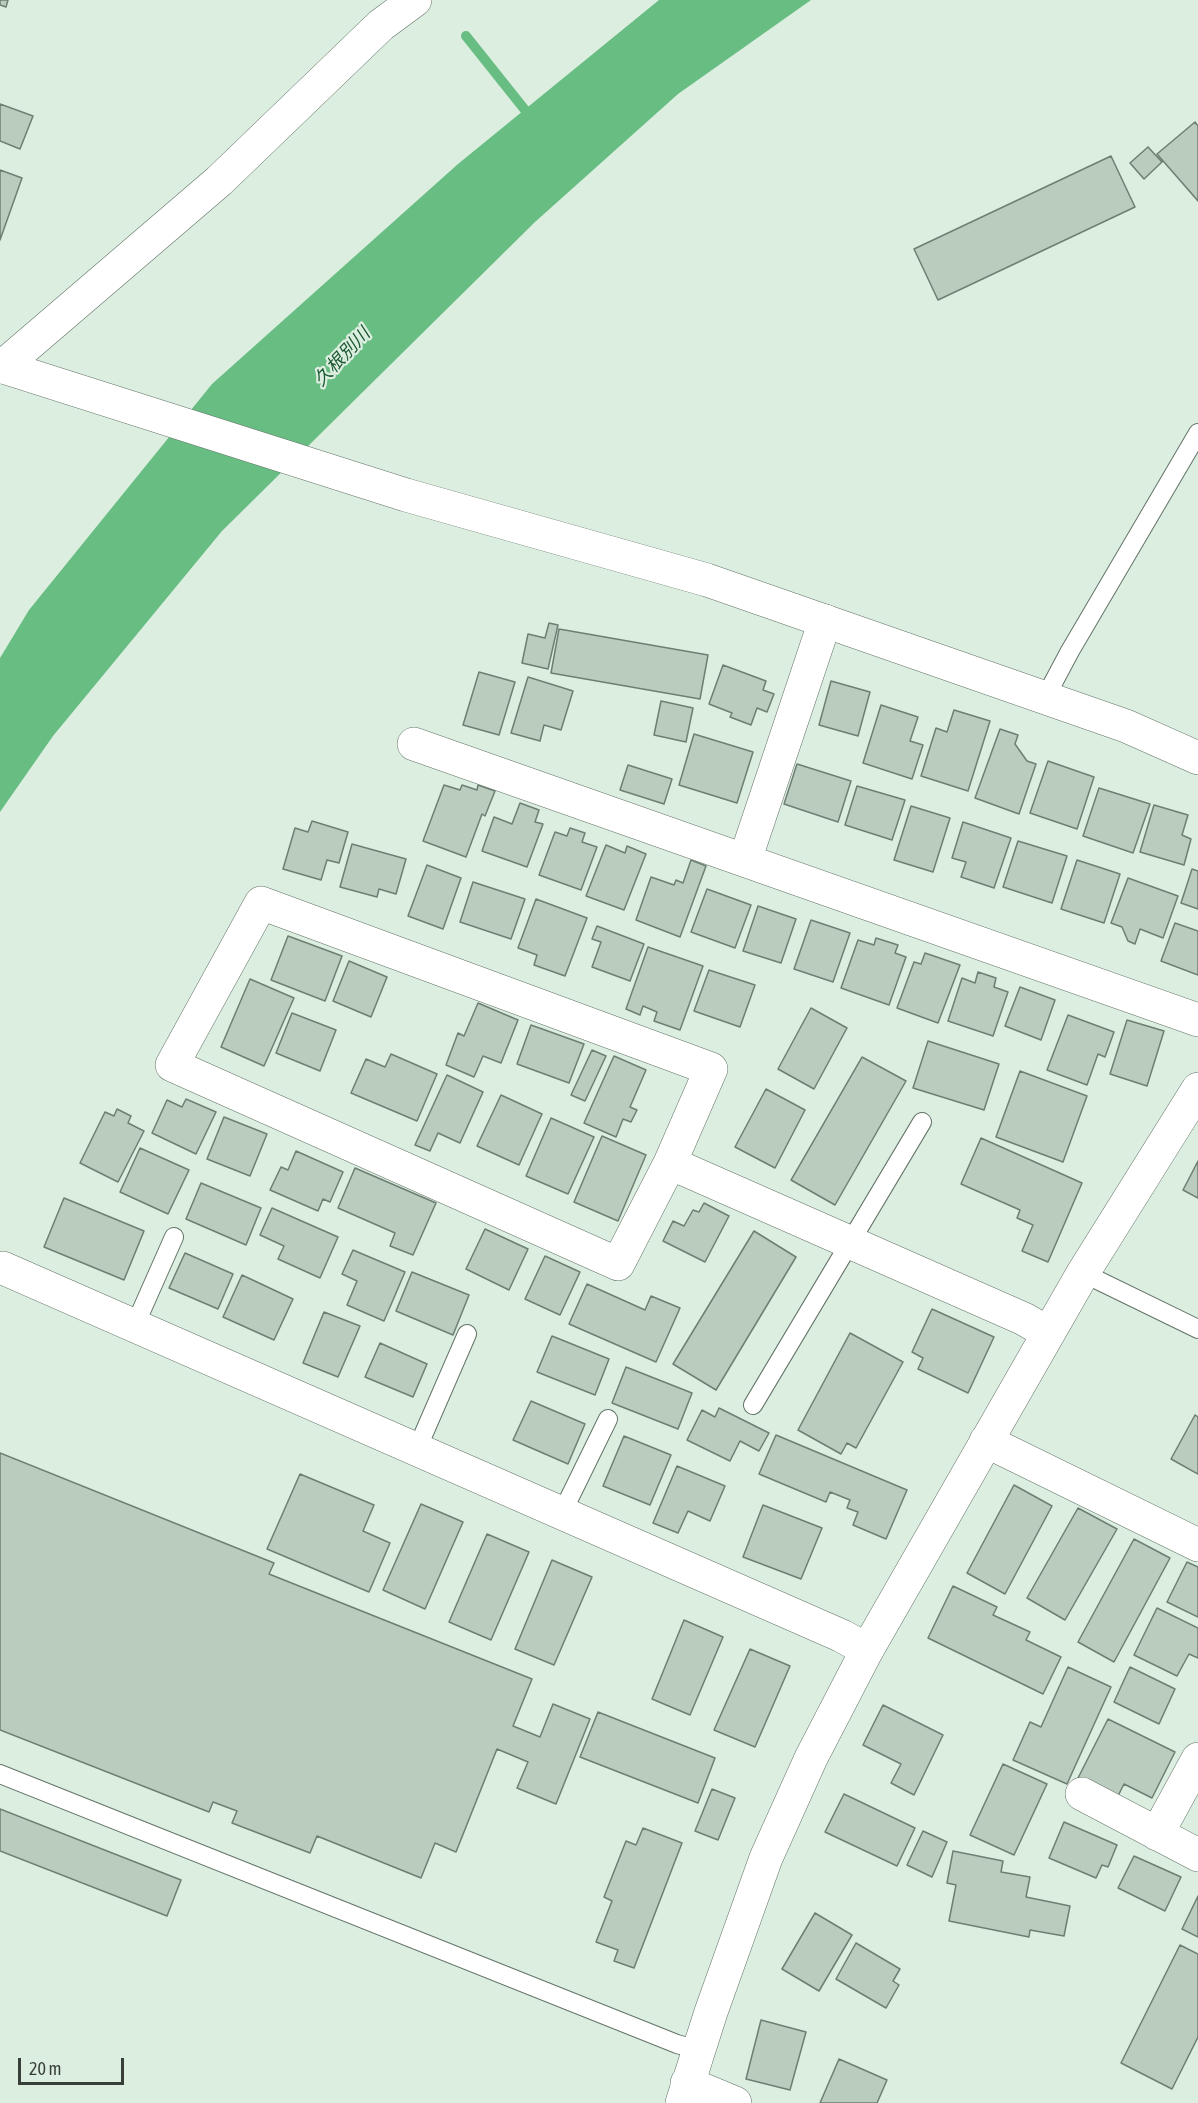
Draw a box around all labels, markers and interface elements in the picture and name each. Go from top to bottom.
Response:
water label: 久根別川 [310,323,374,391]
scale bar [21,2046,128,2084]
text: 20 m [29,2058,61,2079]

